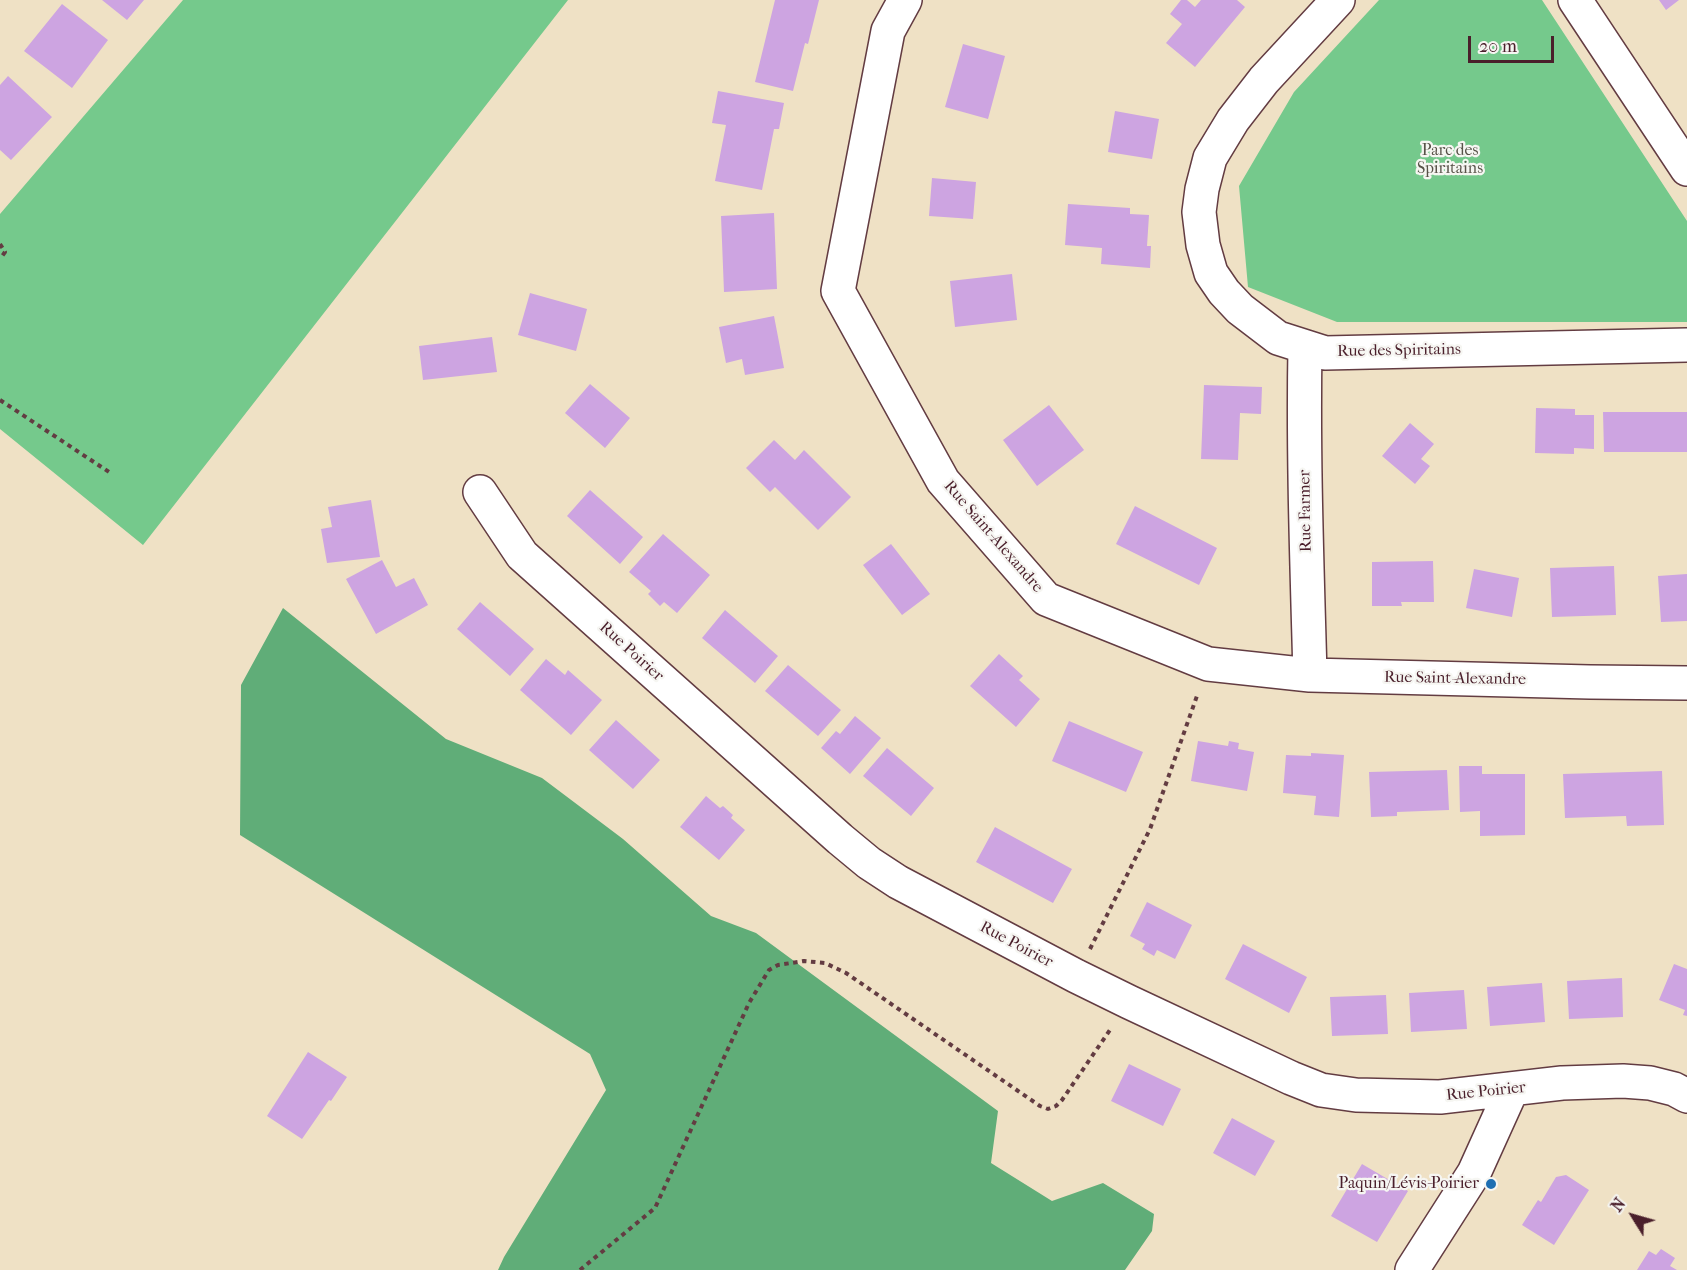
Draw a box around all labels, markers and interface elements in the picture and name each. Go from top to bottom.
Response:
scale bar [1471,24,1556,62]
text: 20 m [1479,36,1517,57]
park label: Parc des Spiritains [1417,141,1483,179]
street label: Rue des Spiritains [1337,340,1461,362]
street label: Rue Farmer [1296,470,1316,552]
street label: Rue Saint-Alexandre [939,477,1047,597]
street label: Rue Poirier [595,618,667,686]
street label: Rue Saint-Alexandre [1384,668,1526,690]
street label: Rue Poirier [976,918,1056,972]
street label: Rue Poirier [1445,1078,1527,1106]
place label: Paquin/Lévis-Poirier [1338,1174,1479,1194]
marker: Paquin/Lévis-Poirier [1484,1177,1498,1191]
north arrow [1603,1186,1663,1246]
text: N [1607,1194,1629,1215]

